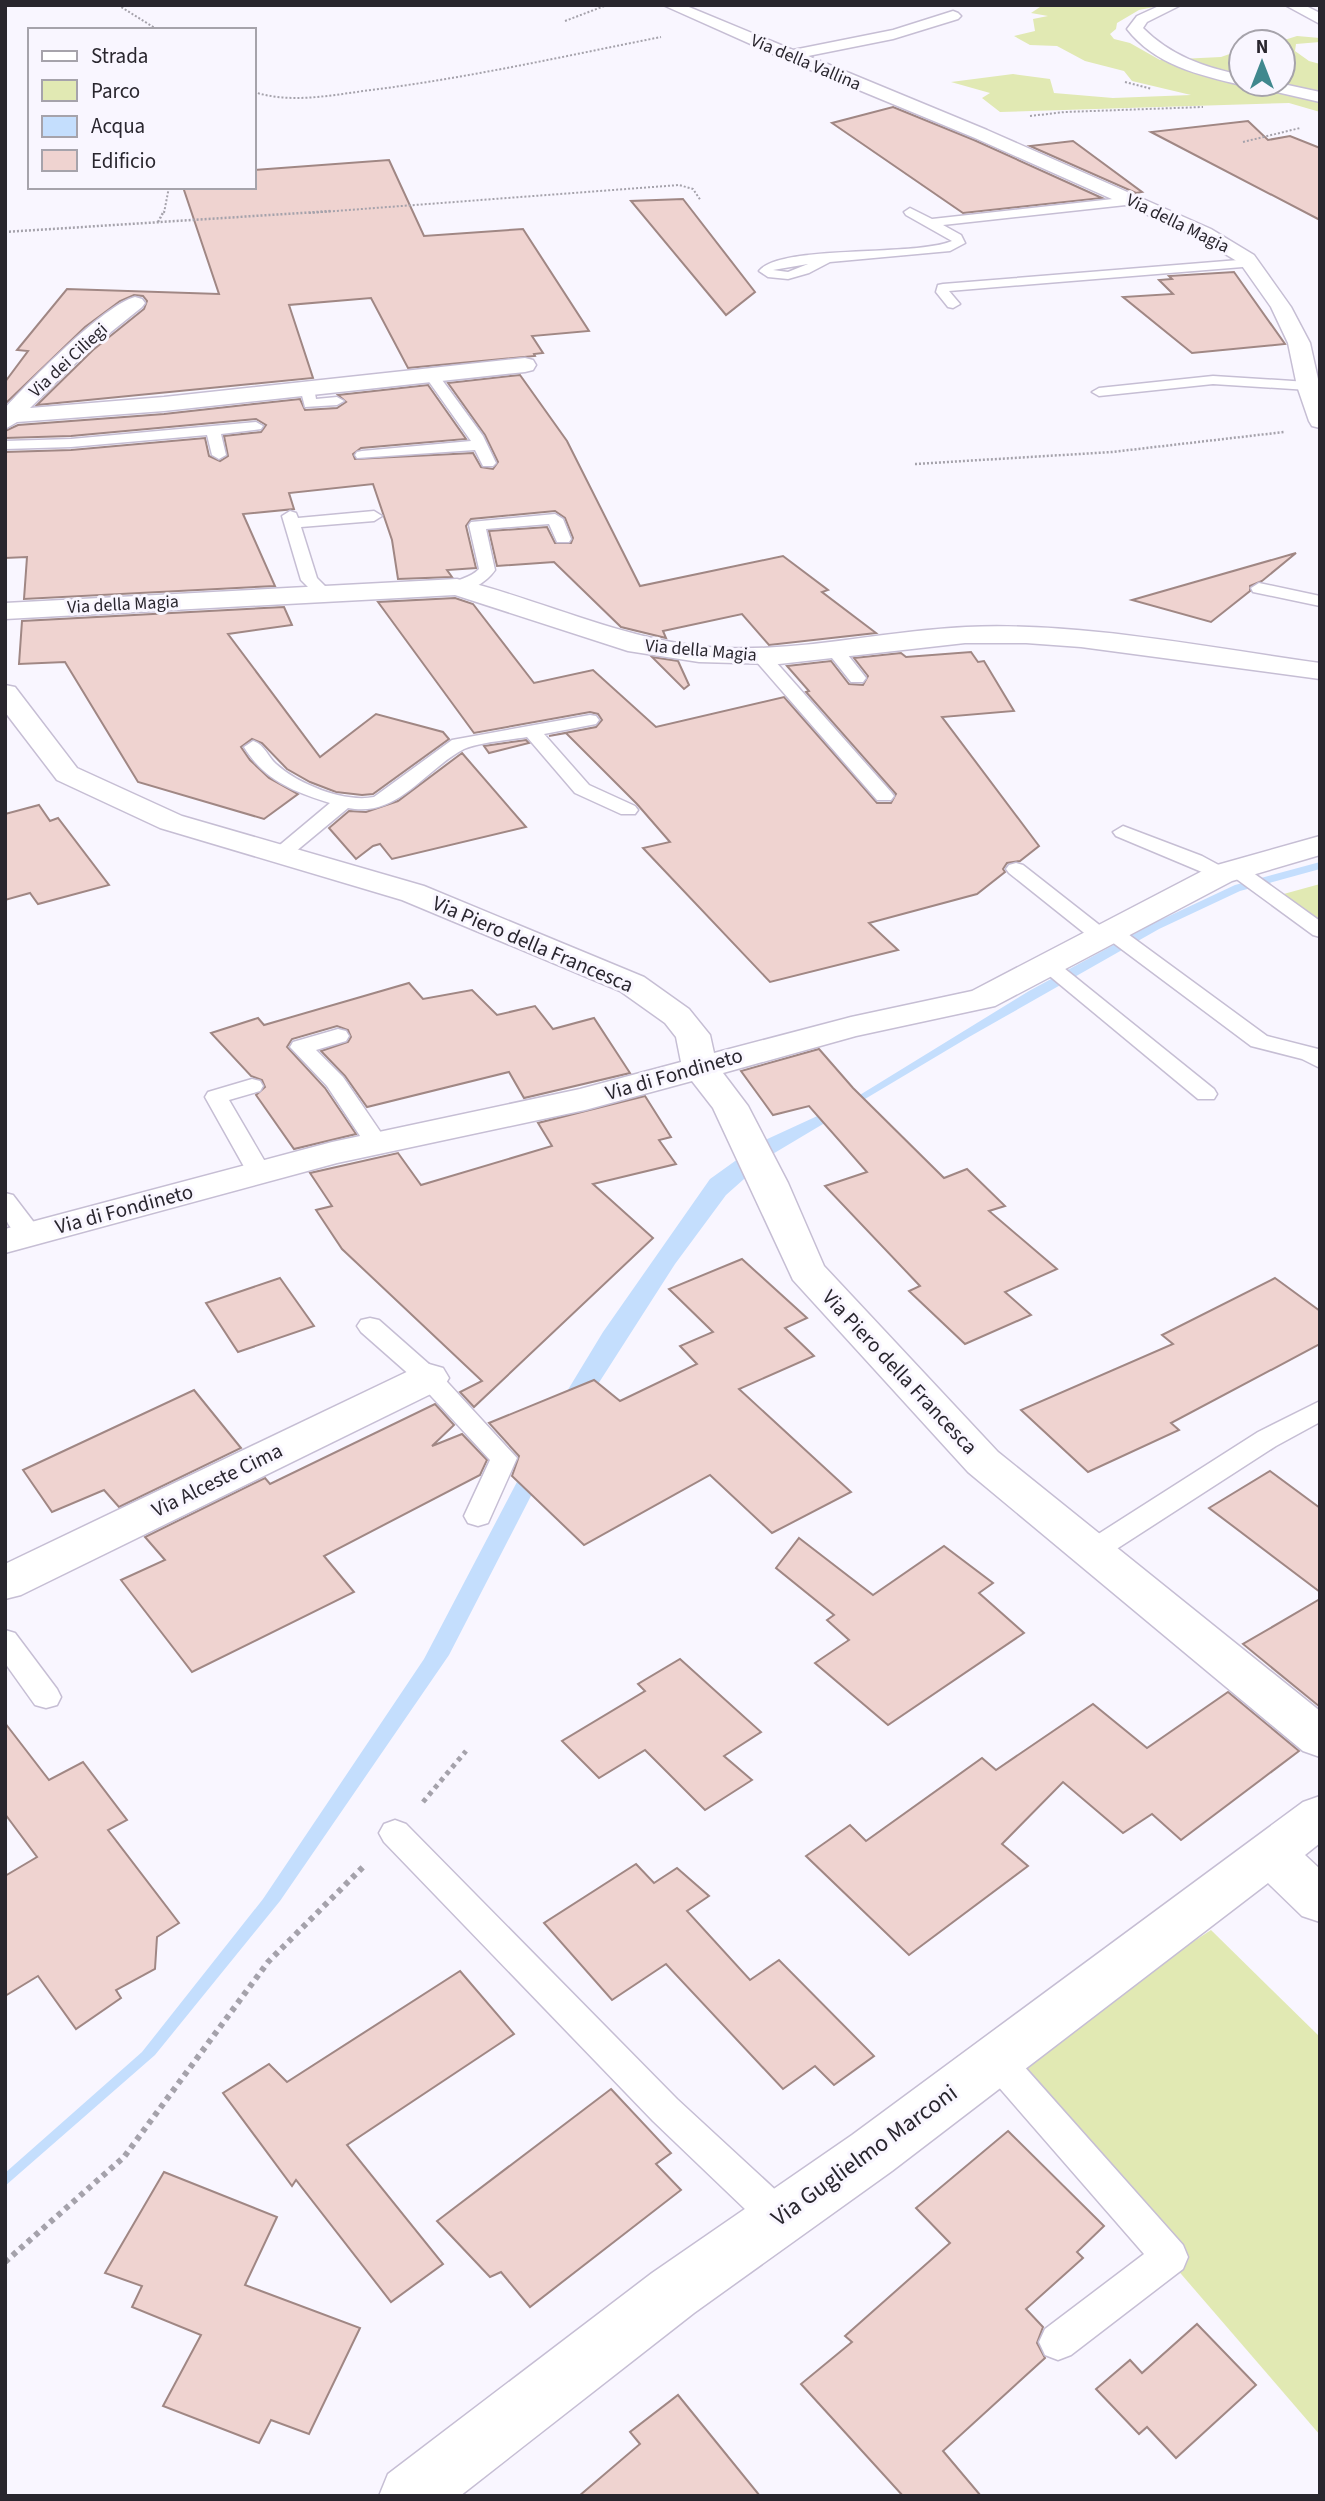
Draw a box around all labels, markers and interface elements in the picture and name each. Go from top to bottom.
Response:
legend [28,28,256,189]
street label: Via della Vallina [747,28,865,97]
north arrow [1227,28,1297,98]
text: N [1256,34,1268,61]
text: Strada [91,41,148,71]
text: Parco [91,76,140,106]
text: Acqua [91,111,145,141]
text: Edificio [91,146,156,176]
street label: Via della Magia [1122,188,1234,259]
street label: Via dei Ciliegi [24,317,113,403]
street label: Via della Magia [67,589,180,620]
street label: Via della Magia [644,633,758,668]
street label: Via Piero della Francesca [428,888,638,1000]
street label: Via di Fondineto [602,1040,746,1108]
street label: Via di Fondineto [52,1176,196,1242]
street label: Via Piero della Francesca [816,1283,984,1461]
street label: Via Alceste Cima [147,1435,287,1525]
street label: Via Guglielmo Marconi [764,2076,965,2235]

